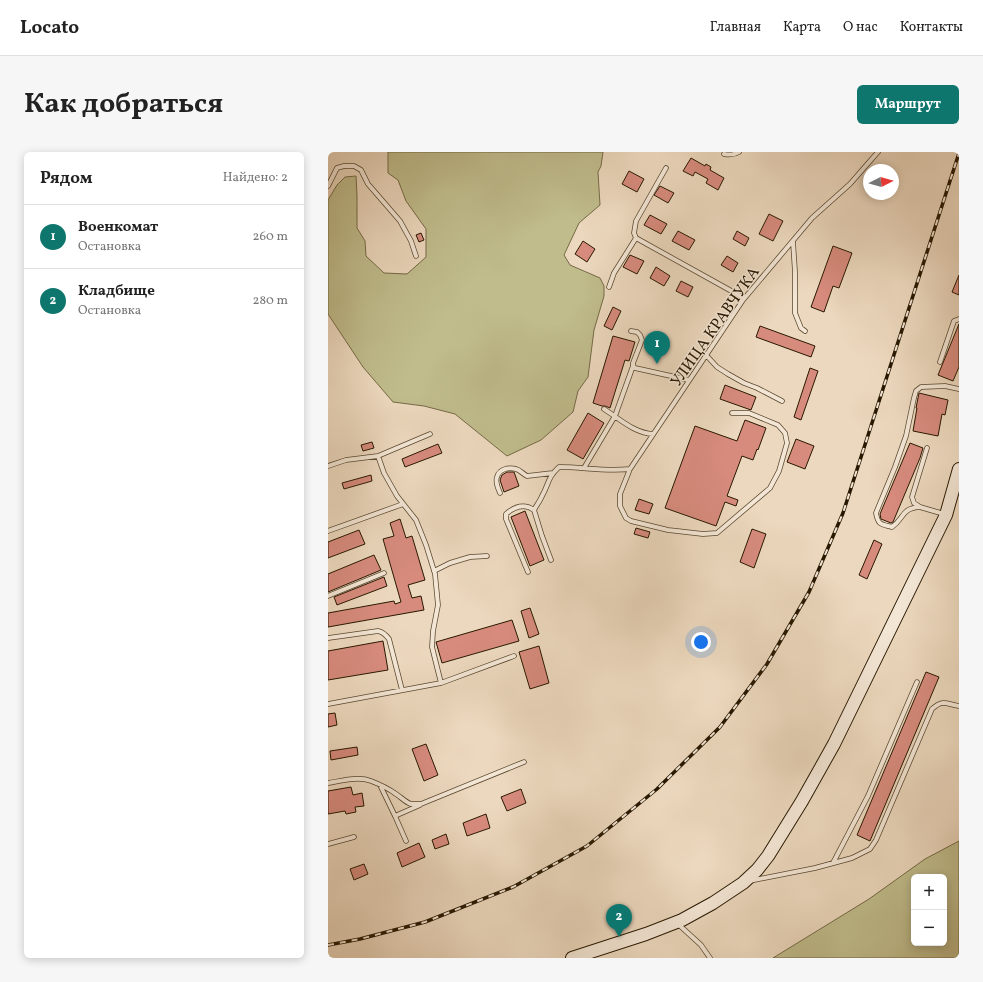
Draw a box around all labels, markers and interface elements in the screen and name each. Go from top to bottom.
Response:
text: Locato [20,15,79,41]
text: Главная [710,18,761,37]
text: Карта [783,18,821,37]
text: О нас [843,18,878,37]
text: Контакты [900,18,963,37]
text: Как добраться [24,85,223,124]
button: Маршрут [857,85,959,124]
north arrow [863,164,899,200]
text: Рядом [40,167,93,190]
text: Найдено: 2 [223,169,288,187]
text: Военкомат [78,217,158,238]
text: 1 [50,228,56,246]
text: 260 m [253,228,288,246]
text: Остановка [78,238,141,256]
street label: УЛИЦА КРАВЧУКА [666,263,765,392]
text: Кладбище [78,281,155,302]
text: 2 [50,292,56,310]
text: 280 m [252,292,288,310]
text: Остановка [78,302,141,320]
pin: 1 [644,331,670,364]
your location [691,632,711,652]
map controls [911,874,947,946]
button: + [911,874,947,910]
pin: 2 [606,904,632,937]
button: − [911,910,947,946]

